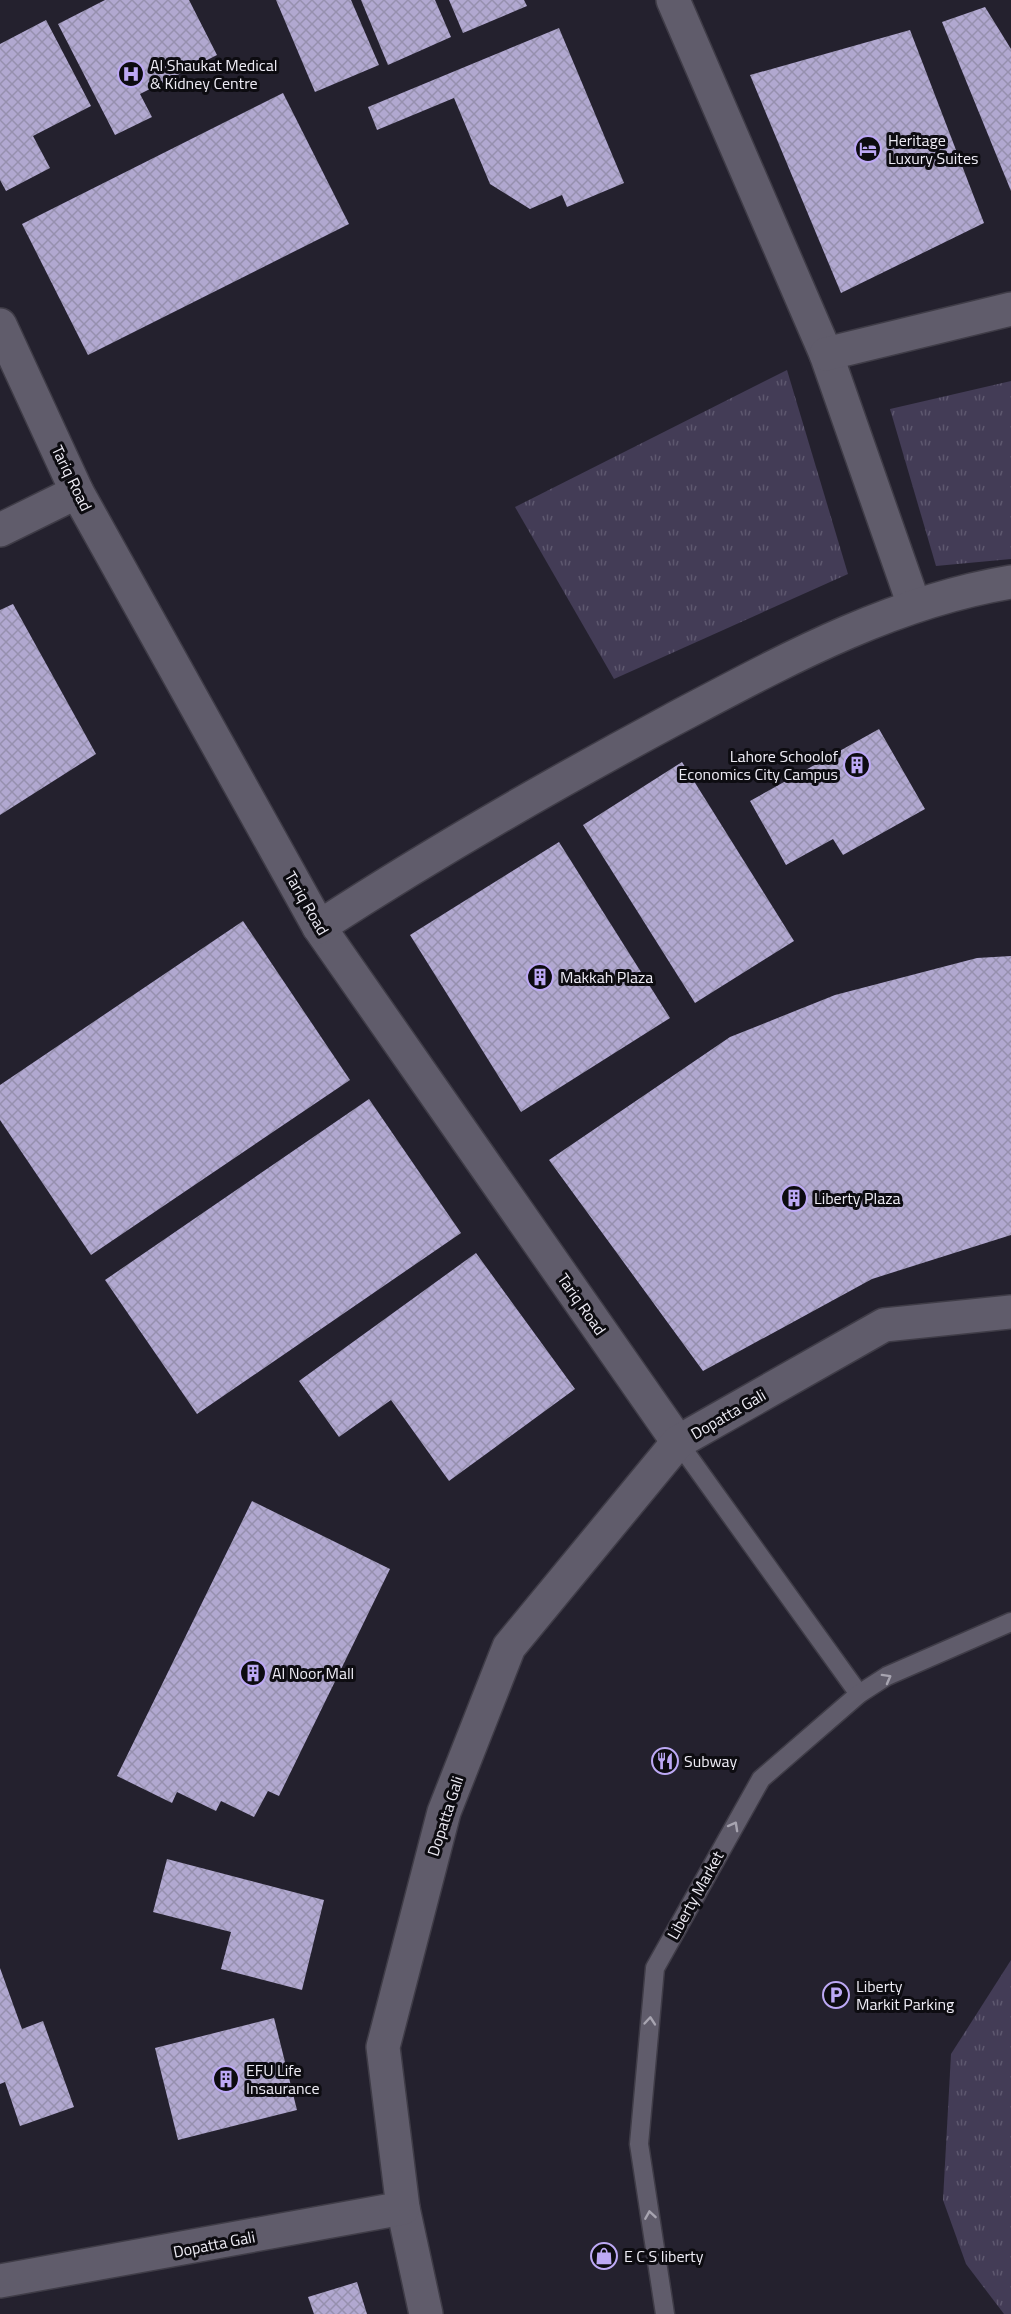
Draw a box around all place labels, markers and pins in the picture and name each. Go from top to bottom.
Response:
place label: Al Shaukat Medical & Kidney Centre [150,53,277,95]
hospital icon: Al Shaukat Medical & Kidney Centre [116,59,146,89]
place label: Heritage Luxury Suites [888,128,978,170]
hotel icon: Heritage Luxury Suites [853,134,883,164]
place label: Lahore Schoolof Economics City Campus [679,744,839,786]
building icon: Lahore Schoolof Economics City Campus [842,750,872,780]
building icon: Makkah Plaza [525,962,555,992]
place label: Makkah Plaza [560,965,653,989]
building icon: Liberty Plaza [779,1183,809,1213]
place label: Liberty Plaza [814,1186,901,1210]
building icon: Al Noor Mall [238,1658,268,1688]
place label: Al Noor Mall [272,1661,354,1685]
restaurant icon: Subway [650,1746,680,1776]
place label: Subway [684,1749,738,1773]
place label: Liberty Markit Parking [856,1974,954,2016]
parking icon: Liberty Markit Parking [821,1980,851,2010]
place label: EFU Life Insaurance [246,2058,320,2100]
building icon: EFU Life Insaurance [211,2064,241,2094]
shop icon: E C S liberty [589,2241,619,2271]
place label: E C S liberty [624,2244,704,2268]

